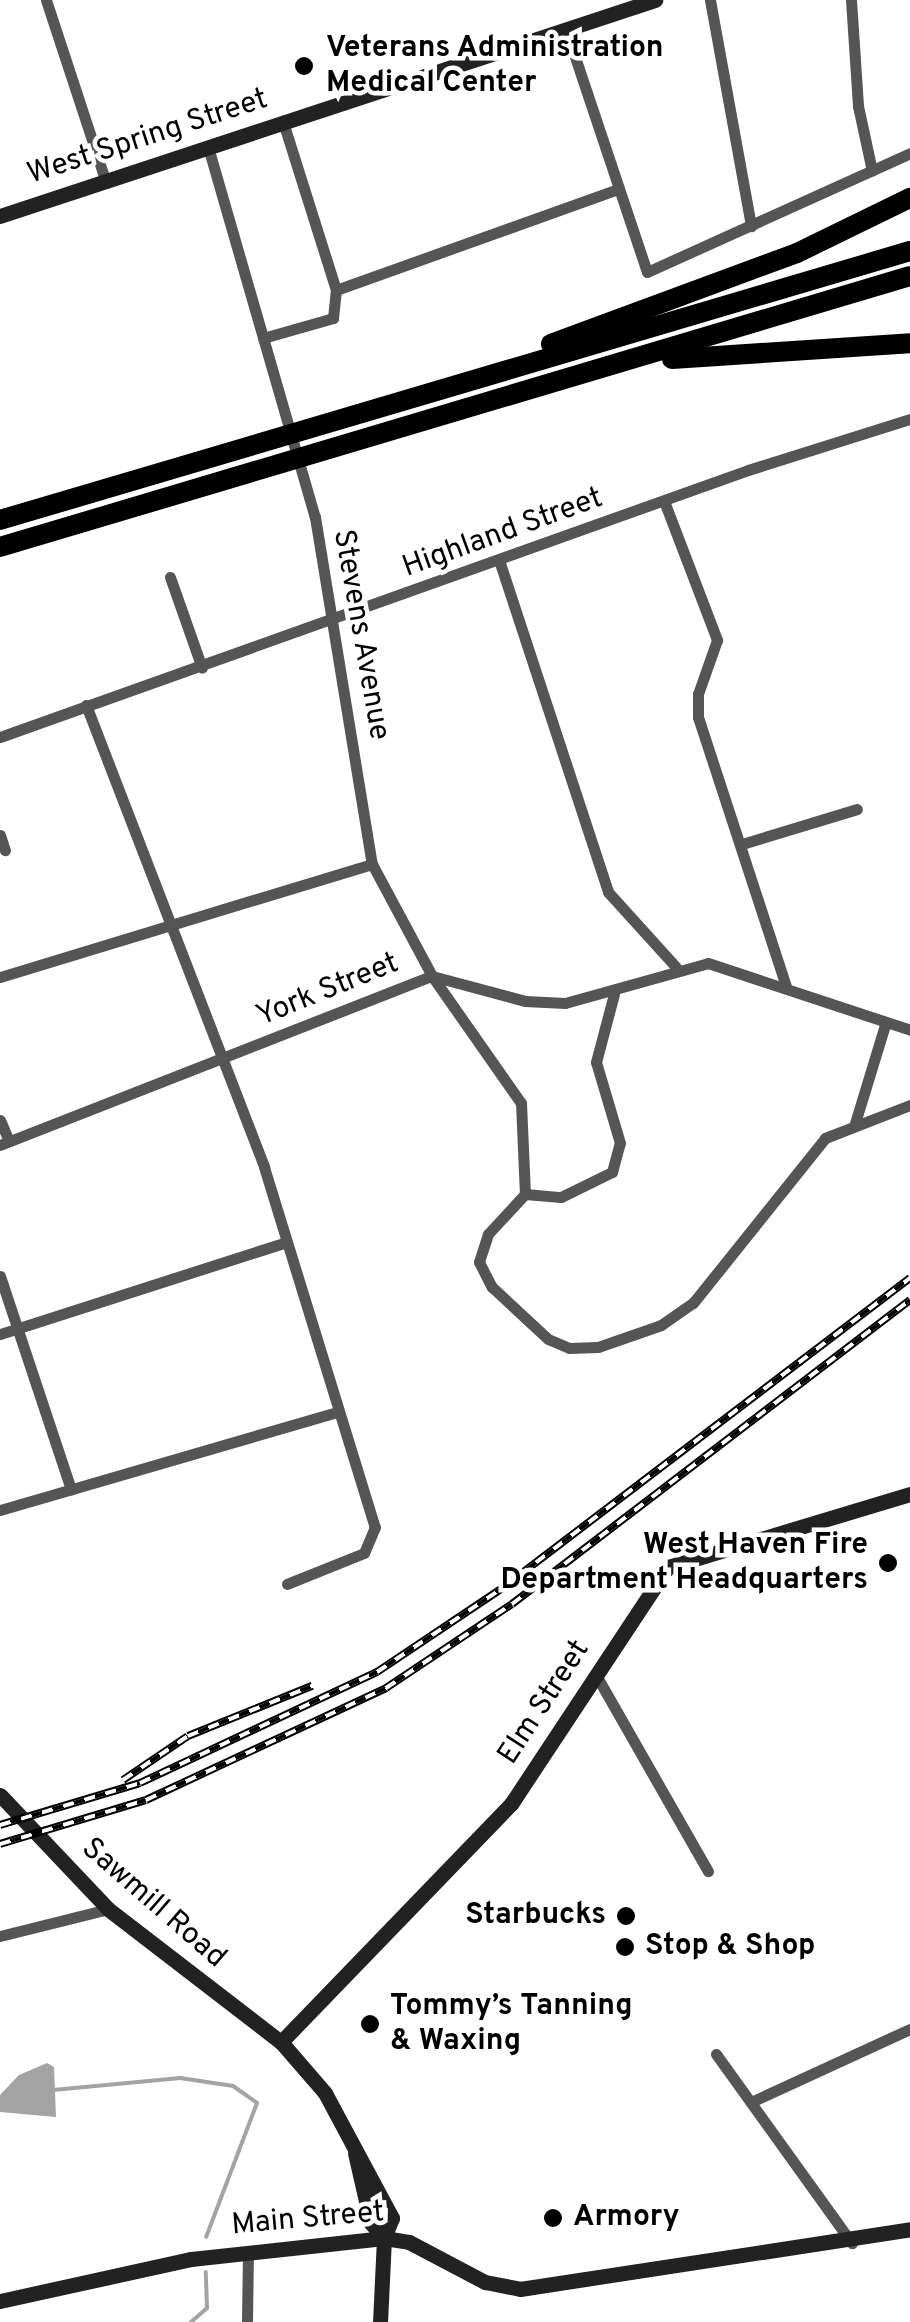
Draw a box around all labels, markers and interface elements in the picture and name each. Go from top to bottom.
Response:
place label: Veterans Administration Medical Center [326,31,665,102]
marker: Veterans Administration Medical Center [291,53,317,79]
street label: West Spring Street [23,82,273,194]
street label: Highland Street [398,481,608,587]
street label: Stevens Avenue [324,526,396,744]
street label: York Street [252,946,404,1036]
place label: West Haven Fire Department Headquarters [501,1528,868,1598]
marker: West Haven Fire Department Headquarters [877,1552,899,1574]
street label: Elm Street [492,1634,598,1772]
street label: Sawmill Road [73,1831,233,1977]
place label: Starbucks [465,1898,606,1934]
marker: Starbucks [615,1905,637,1927]
place label: Stop & Shop [645,1929,815,1965]
marker: Stop & Shop [614,1936,636,1958]
place label: Tommy’s Tanning & Waxing [390,1989,633,2060]
marker: Tommy’s Tanning & Waxing [359,2013,381,2035]
street label: Main Street [230,2195,386,2245]
place label: Armory [573,2200,680,2236]
marker: Armory [542,2207,564,2229]

